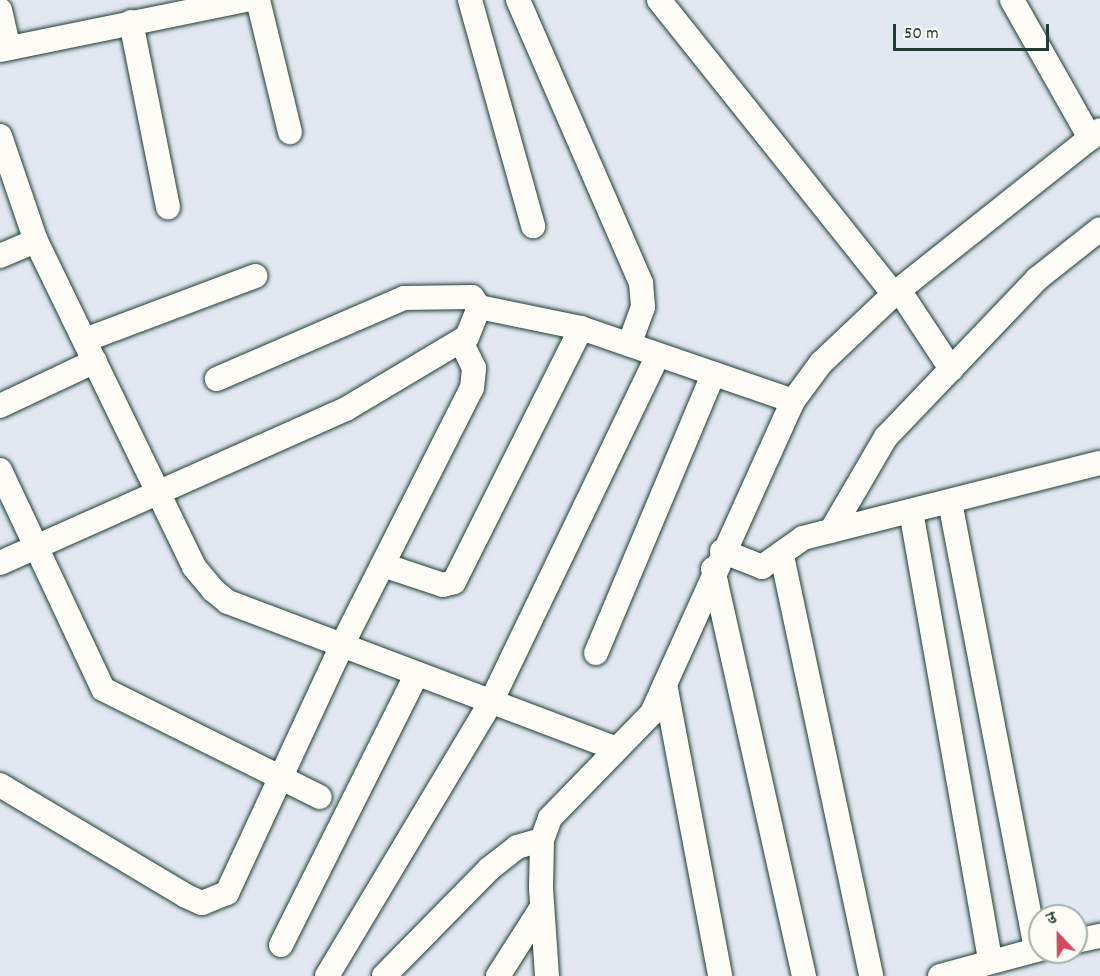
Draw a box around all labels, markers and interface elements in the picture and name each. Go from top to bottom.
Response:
scale bar [896,12,1052,50]
text: 50 m [904,22,939,47]
north arrow [1028,904,1088,964]
text: उ [1043,906,1060,931]

